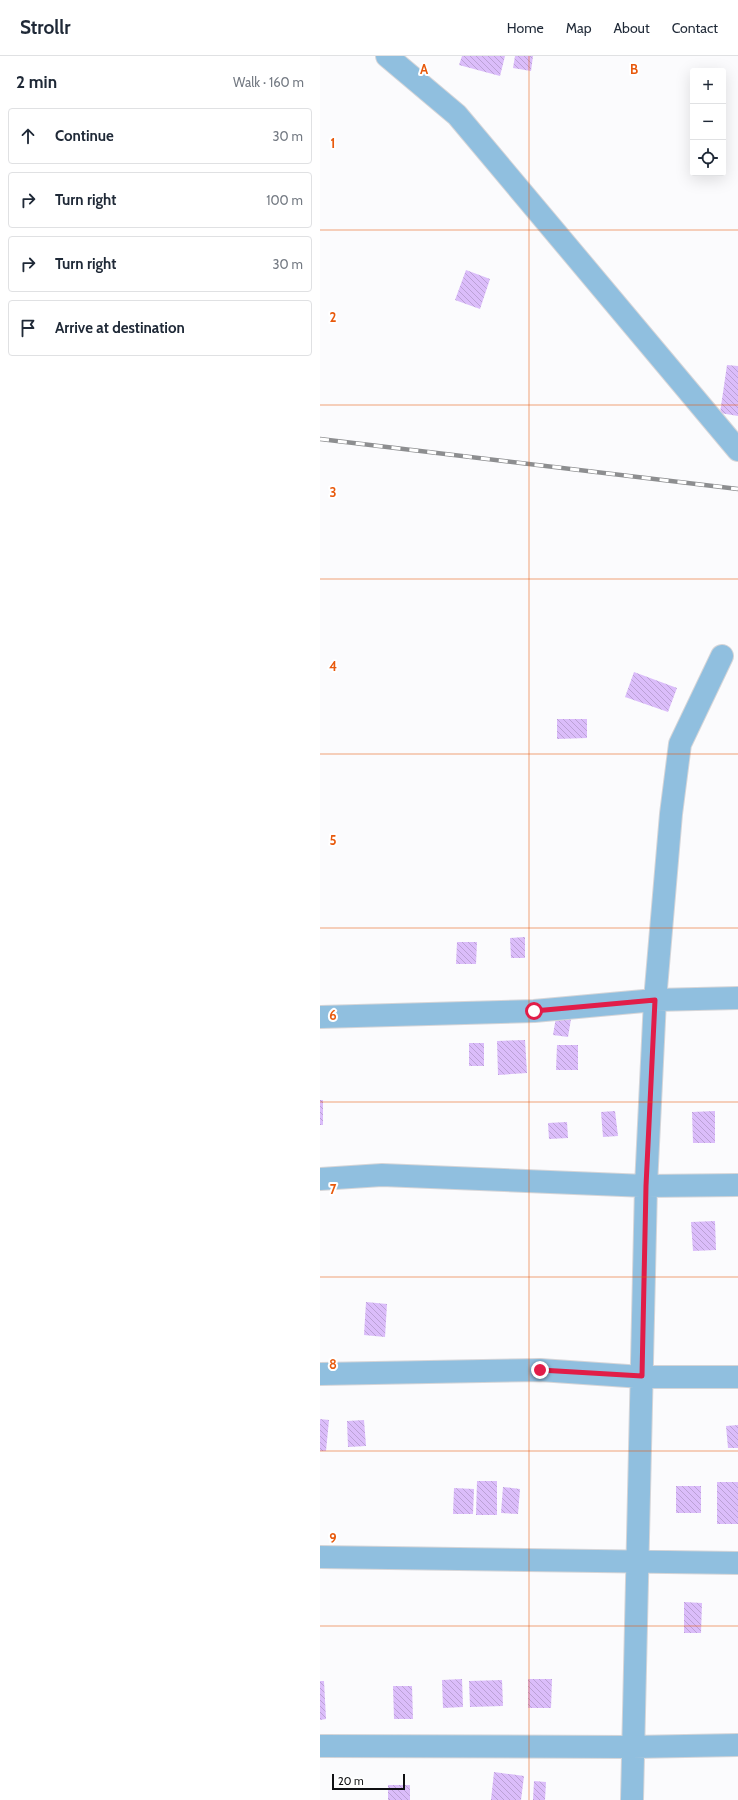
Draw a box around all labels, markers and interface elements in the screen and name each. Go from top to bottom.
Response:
text: Strollr [20,16,71,39]
text: Home [507,19,544,37]
text: Map [566,19,591,37]
text: About [613,19,650,37]
text: Contact [672,19,718,37]
text: A [420,61,429,77]
text: B [630,61,638,77]
map controls [690,68,726,176]
button: + [690,68,726,104]
text: 2 min [16,72,57,92]
text: Walk · 160 m [233,74,304,90]
button: − [690,104,726,140]
icon: ahead [17,125,39,147]
text: Continue [55,127,114,145]
text: 30 m [273,128,303,144]
text: 1 [331,135,335,151]
button: locate [690,140,726,176]
icon: right [17,189,39,211]
text: Turn right [55,191,116,209]
text: 100 m [266,192,303,208]
icon: right [17,253,39,275]
text: Turn right [55,255,116,273]
text: 30 m [273,256,303,272]
text: 2 [330,309,337,325]
icon: arrive [17,317,39,339]
text: Arrive at destination [55,319,185,337]
text: 3 [329,484,337,500]
text: 4 [329,658,337,674]
text: 5 [330,832,337,848]
route start [525,1002,543,1020]
text: 6 [329,1007,337,1023]
text: 7 [330,1181,337,1197]
text: 8 [329,1356,337,1372]
route end [531,1361,549,1379]
text: 9 [329,1530,337,1546]
scale bar [332,1772,405,1791]
text: 20 m [338,1774,364,1788]

